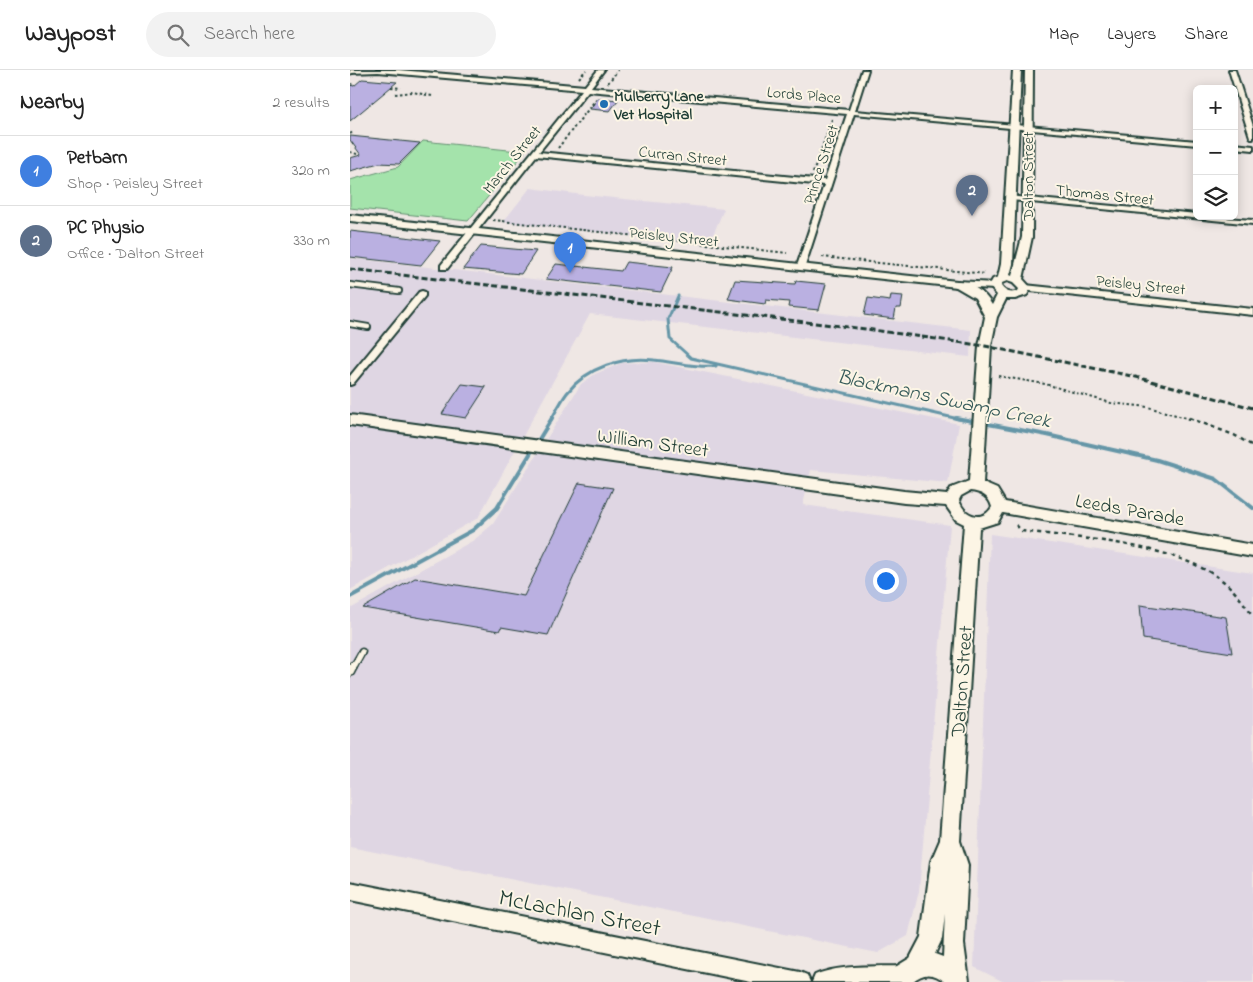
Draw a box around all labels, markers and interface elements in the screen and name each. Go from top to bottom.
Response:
search box [146,12,496,57]
text: Waypost [25,17,116,52]
icon: search [164,21,192,49]
text: Search here [204,21,295,48]
text: Map [1049,22,1079,48]
text: Layers [1107,22,1157,48]
text: Share [1185,22,1228,48]
street label: Lords Place [766,81,843,111]
place label: Mulberry Lane Vet Hospital [613,85,704,127]
map controls [1193,85,1238,220]
button: + [1193,85,1238,130]
text: Nearby [20,88,84,118]
text: 2 results [272,91,330,115]
marker: Mulberry Lane Vet Hospital [598,98,610,110]
street label: March Street [477,120,548,200]
street label: Prince Street [798,121,846,208]
button: − [1193,130,1238,175]
street label: Dalton Street [1017,131,1041,221]
street label: Curran Street [637,140,729,174]
text: Petbarn [67,145,127,172]
text: 1 [33,159,39,183]
text: 320 m [292,159,330,183]
text: Shop · Peisley Street [67,172,203,196]
pin: 2 [956,175,988,216]
button: layers [1193,175,1238,220]
street label: Thomas Street [1055,179,1156,213]
text: PC Physio [67,215,144,242]
street label: Peisley Street [628,221,720,255]
text: 2 [32,229,40,253]
text: 330 m [293,229,330,253]
pin: 1 [554,232,586,273]
text: Office · Dalton Street [67,242,204,266]
street label: Peisley Street [1095,269,1187,303]
water label: Blackmans Swamp Creek [834,363,1054,437]
street label: William Street [595,422,710,467]
street label: Leeds Parade [1073,488,1186,535]
your location [873,568,899,594]
street label: Dalton Street [945,624,982,739]
street label: McLachlan Street [495,882,664,947]

